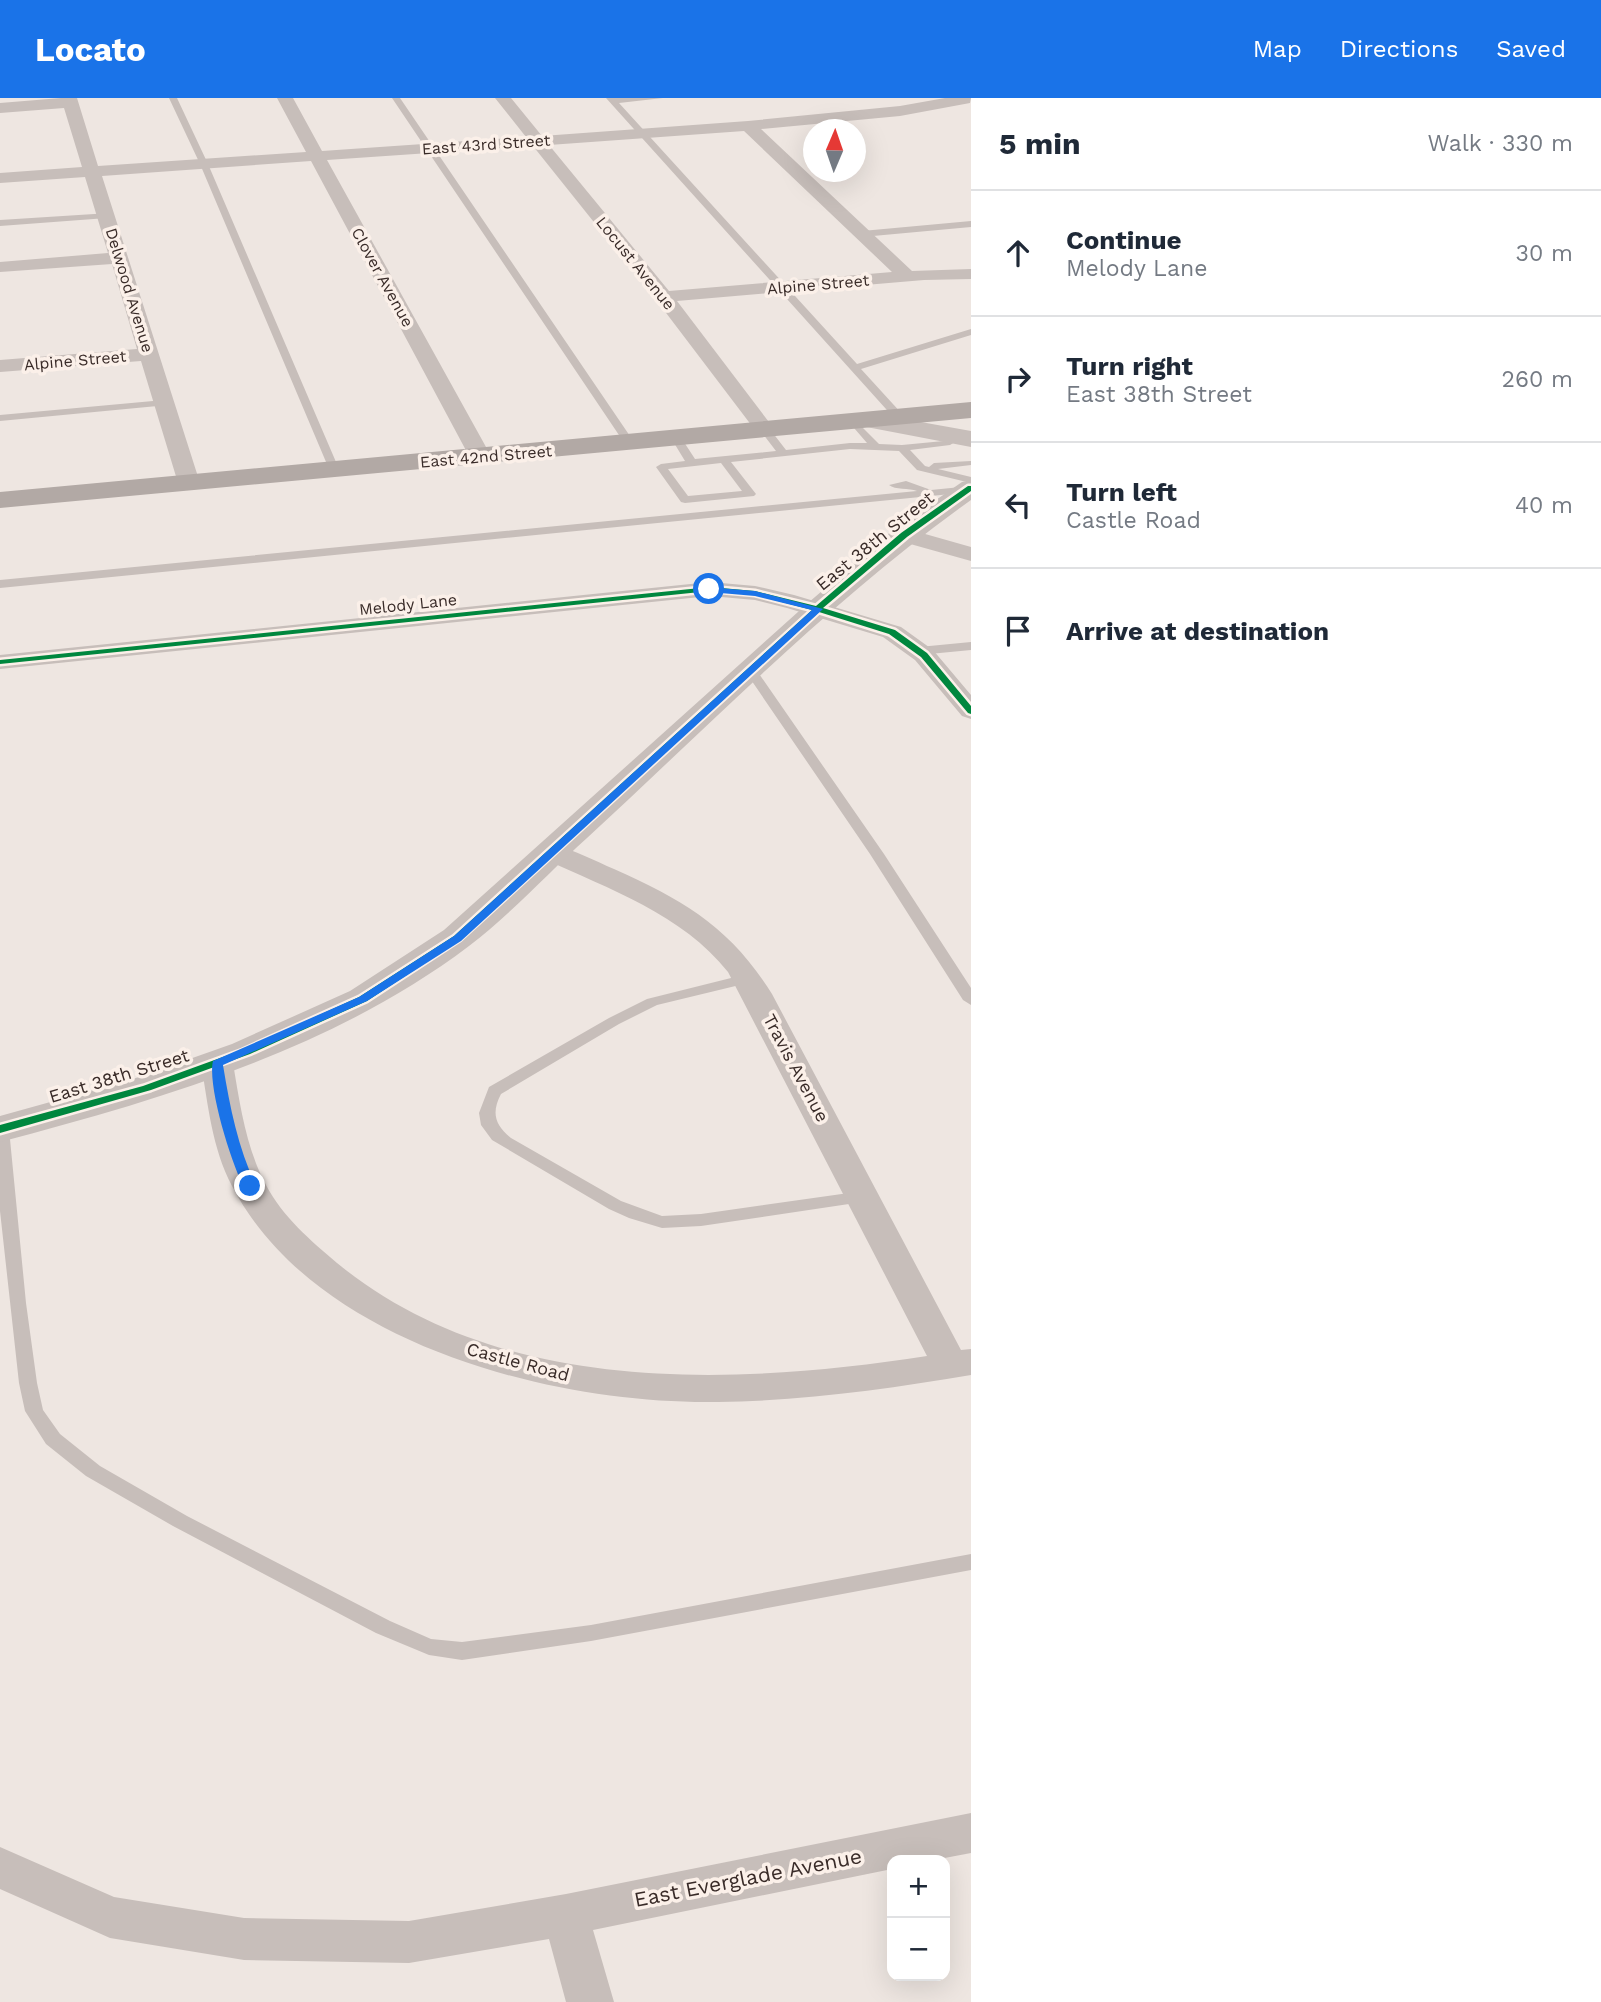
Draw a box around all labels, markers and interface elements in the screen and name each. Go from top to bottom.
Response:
text: Locato [35,30,146,69]
text: Map [1253,35,1302,63]
text: Directions [1340,35,1458,63]
text: Saved [1496,35,1566,63]
north arrow [803,119,866,182]
text: 5 min [999,126,1081,161]
text: Walk · 330 m [1427,130,1573,157]
street label: East 43rd Street [421,131,551,158]
street label: Locust Avenue [592,213,679,314]
street label: Clover Avenue [347,224,418,330]
text: Continue [1066,225,1182,255]
street label: Delwood Avenue [102,226,157,355]
icon: ahead [999,234,1037,272]
text: 30 m [1516,240,1573,267]
text: Melody Lane [1066,255,1207,282]
street label: Alpine Street [766,271,870,298]
street label: Alpine Street [23,347,127,374]
text: Turn right [1066,351,1193,381]
icon: right [999,360,1037,398]
text: 260 m [1502,366,1573,393]
text: East 38th Street [1066,381,1252,408]
street label: East 42nd Street [419,441,553,472]
text: Turn left [1066,477,1177,507]
street label: East 38th Street [812,486,938,595]
icon: left [999,486,1037,524]
text: 40 m [1515,492,1573,519]
text: Castle Road [1066,507,1201,534]
route start [693,573,724,604]
street label: Melody Lane [358,590,458,619]
icon: arrive [999,612,1037,650]
text: Arrive at destination [1066,616,1329,646]
street label: Travis Avenue [759,1010,834,1125]
street label: East 38th Street [46,1044,192,1107]
route end [234,1170,265,1201]
street label: Castle Road [464,1338,572,1385]
street label: East Everglade Avenue [632,1843,864,1912]
map controls [887,1855,950,1981]
button: + [887,1855,950,1918]
button: − [887,1918,950,1981]

